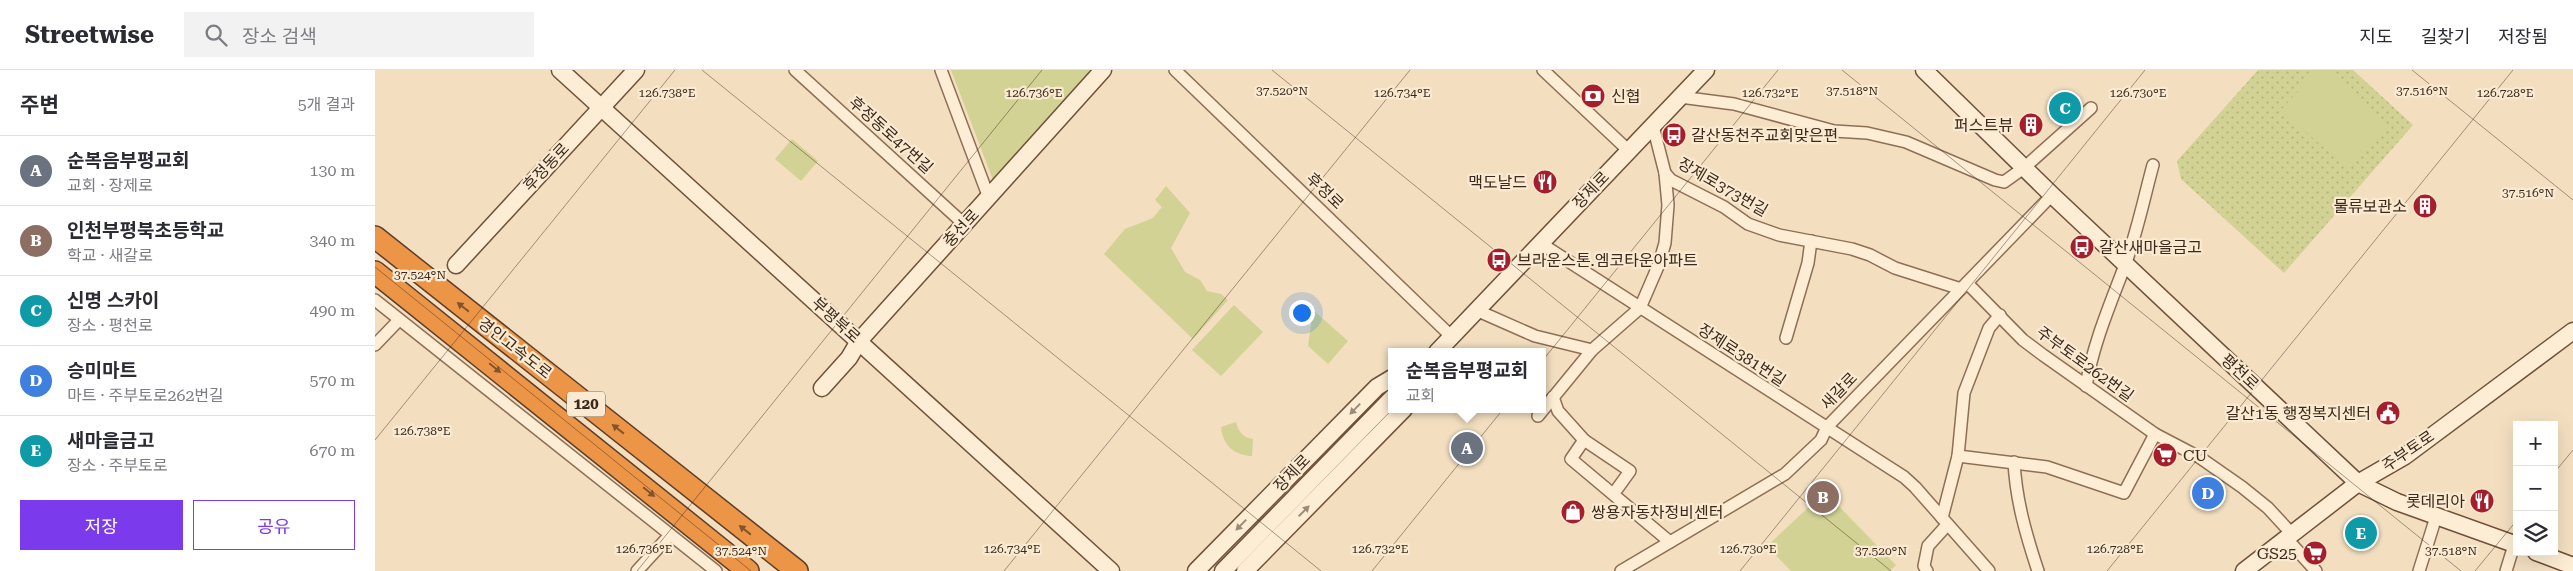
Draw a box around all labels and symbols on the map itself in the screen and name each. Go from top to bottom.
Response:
bank icon: 신협 [1580,83,1606,109]
text: 37.520°N [1256,84,1308,98]
text: 37.518°N [1826,84,1878,98]
text: 37.516°N [2396,84,2448,98]
text: 126.738°E [639,86,695,100]
text: 126.736°E [1006,86,1062,100]
text: 126.734°E [1374,86,1430,100]
text: 126.732°E [1742,86,1798,100]
text: 126.730°E [2110,86,2166,100]
text: 126.728°E [2477,86,2533,100]
place label: 신협 [1611,87,1640,106]
pin: C [2049,89,2081,127]
street label: 후정동로47번길 [845,92,937,178]
building icon: 퍼스트뷰 [2018,112,2044,138]
place label: 퍼스트뷰 [1954,116,2013,135]
bus stop icon: 갈산동천주교회맞은편 [1661,122,1687,148]
place label: 갈산동천주교회맞은편 [1691,126,1838,145]
street label: 후정동로 [519,139,573,195]
street label: 장제로373번길 [1675,154,1771,220]
street label: 장제로 [1569,167,1613,212]
street label: 후정로 [1303,169,1348,213]
restaurant icon: 맥도날드 [1532,169,1558,195]
place label: 맥도날드 [1468,173,1527,192]
text: 37.516°N [2502,186,2554,200]
building icon: 물류보관소 [2412,193,2438,219]
place label: 물류보관소 [2333,197,2407,216]
street label: 충선로 [939,205,983,251]
bus stop icon: 갈산새마을금고 [2069,234,2095,260]
place label: 갈산새마을금고 [2099,238,2202,257]
bus stop icon: 브라운스톤.엠코타운아파트 [1486,247,1512,273]
place label: 브라운스톤.엠코타운아파트 [1517,251,1698,270]
text: 37.524°N [394,268,446,282]
street label: 부평북로 [808,293,864,347]
your location [1289,300,1315,326]
one-way arrow [457,301,470,312]
street label: 경인고속도로 [474,313,556,383]
street label: 장제로381번길 [1695,320,1789,390]
street label: 주부토로262번길 [2033,322,2137,406]
street label: 평천로 [2217,350,2263,394]
one-way arrow [488,363,501,374]
street label: 새갈로 [1817,368,1861,413]
road number: 120 [567,392,605,416]
public building icon: 갈산1동 행정복지센터 [2375,400,2401,426]
one-way arrow [1349,403,1361,415]
place label: 갈산1동 행정복지센터 [2226,404,2371,423]
text: 126.738°E [394,424,450,438]
one-way arrow [611,424,624,435]
street label: 주부토로 [2378,427,2438,475]
pin: A [1451,429,1483,467]
supermarket icon: CU [2152,442,2178,468]
place label: CU [2183,446,2207,465]
street label: 장제로 [1270,450,1314,495]
pin: D [2192,474,2224,512]
pin: B [1807,478,1839,516]
one-way arrow [642,486,655,497]
restaurant icon: 롯데리아 [2469,488,2495,514]
place label: 롯데리아 [2406,492,2465,511]
shop icon: 쌍용자동차정비센터 [1560,499,1586,525]
place label: 쌍용자동차정비센터 [1591,503,1723,522]
one-way arrow [1298,506,1310,518]
pin: E [2345,514,2377,552]
one-way arrow [1235,519,1247,531]
one-way arrow [739,524,752,535]
supermarket icon: GS25 [2302,540,2328,566]
text: 126.736°E [616,542,672,556]
text: 126.734°E [984,542,1040,556]
text: 126.732°E [1352,542,1408,556]
text: 126.730°E [1720,542,1776,556]
text: 126.728°E [2087,542,2143,556]
text: 37.524°N [715,544,767,558]
text: 37.520°N [1855,544,1907,558]
place label: GS25 [2257,544,2297,563]
text: 37.518°N [2425,544,2477,558]

